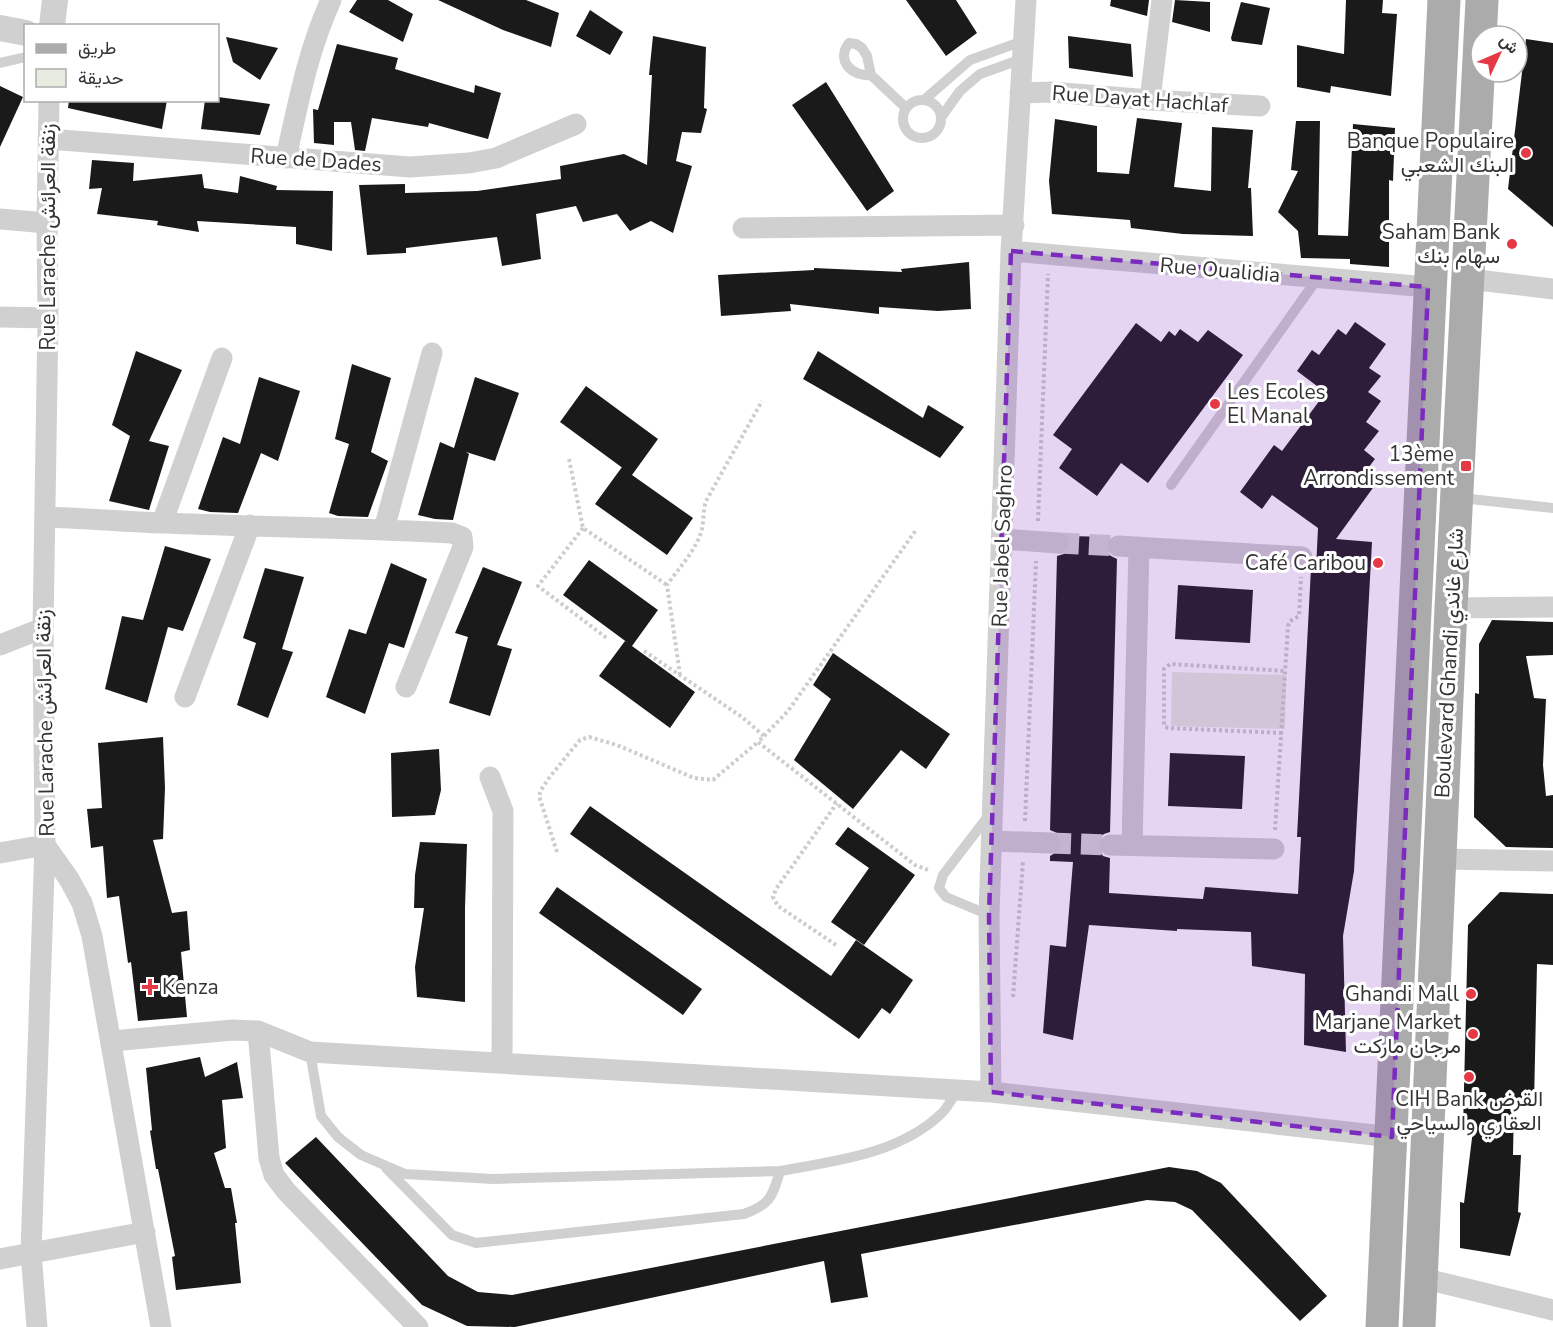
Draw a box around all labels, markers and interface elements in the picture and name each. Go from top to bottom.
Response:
legend [24,24,219,102]
north arrow [1469,24,1529,84]
text: ش [1494,30,1524,59]
text: طريق [78,36,116,60]
text: حديقة [78,66,124,90]
street label: Rue Dayat Hachlaf [1051,79,1230,119]
street label: Rue Larache زنقة العرائش [34,123,62,351]
place label: Banque Populaire البنك الشعبي [1347,127,1514,182]
street label: Rue de Dades [249,141,383,179]
marker: Banque Populaire البنك الشعبي [1519,146,1533,160]
place label: Saham Bank سهام بنك [1382,218,1500,270]
marker: Saham Bank سهام بنك [1505,237,1519,251]
street label: Rue Oualidia [1159,251,1281,289]
place label: Les Ecoles El Manal [1227,378,1326,430]
marker: Les Ecoles El Manal [1208,397,1222,411]
place label: 13ème Arrondissement [1303,440,1455,492]
marker: 13ème Arrondissement [1459,459,1473,473]
street label: Rue Jabel Saghro [985,464,1019,628]
street label: Boulevard Ghandi شارع غاندي [1428,527,1473,799]
place label: Café Caribou [1245,549,1366,577]
marker: Café Caribou [1371,556,1385,570]
street label: Rue Larache زنقة العرائش [29,609,61,837]
place label: Kenza [162,973,219,1001]
marker: Kenza [143,980,157,994]
place label: Ghandi Mall [1345,980,1460,1008]
marker: Ghandi Mall [1464,987,1478,1001]
place label: Marjane Market مرجان ماركت [1314,1008,1462,1060]
marker: Marjane Market مرجان ماركت [1466,1027,1480,1041]
marker: CIH Bank القرض العقاري والسياحي [1462,1070,1476,1084]
place label: CIH Bank القرض العقاري والسياحي [1395,1085,1543,1140]

